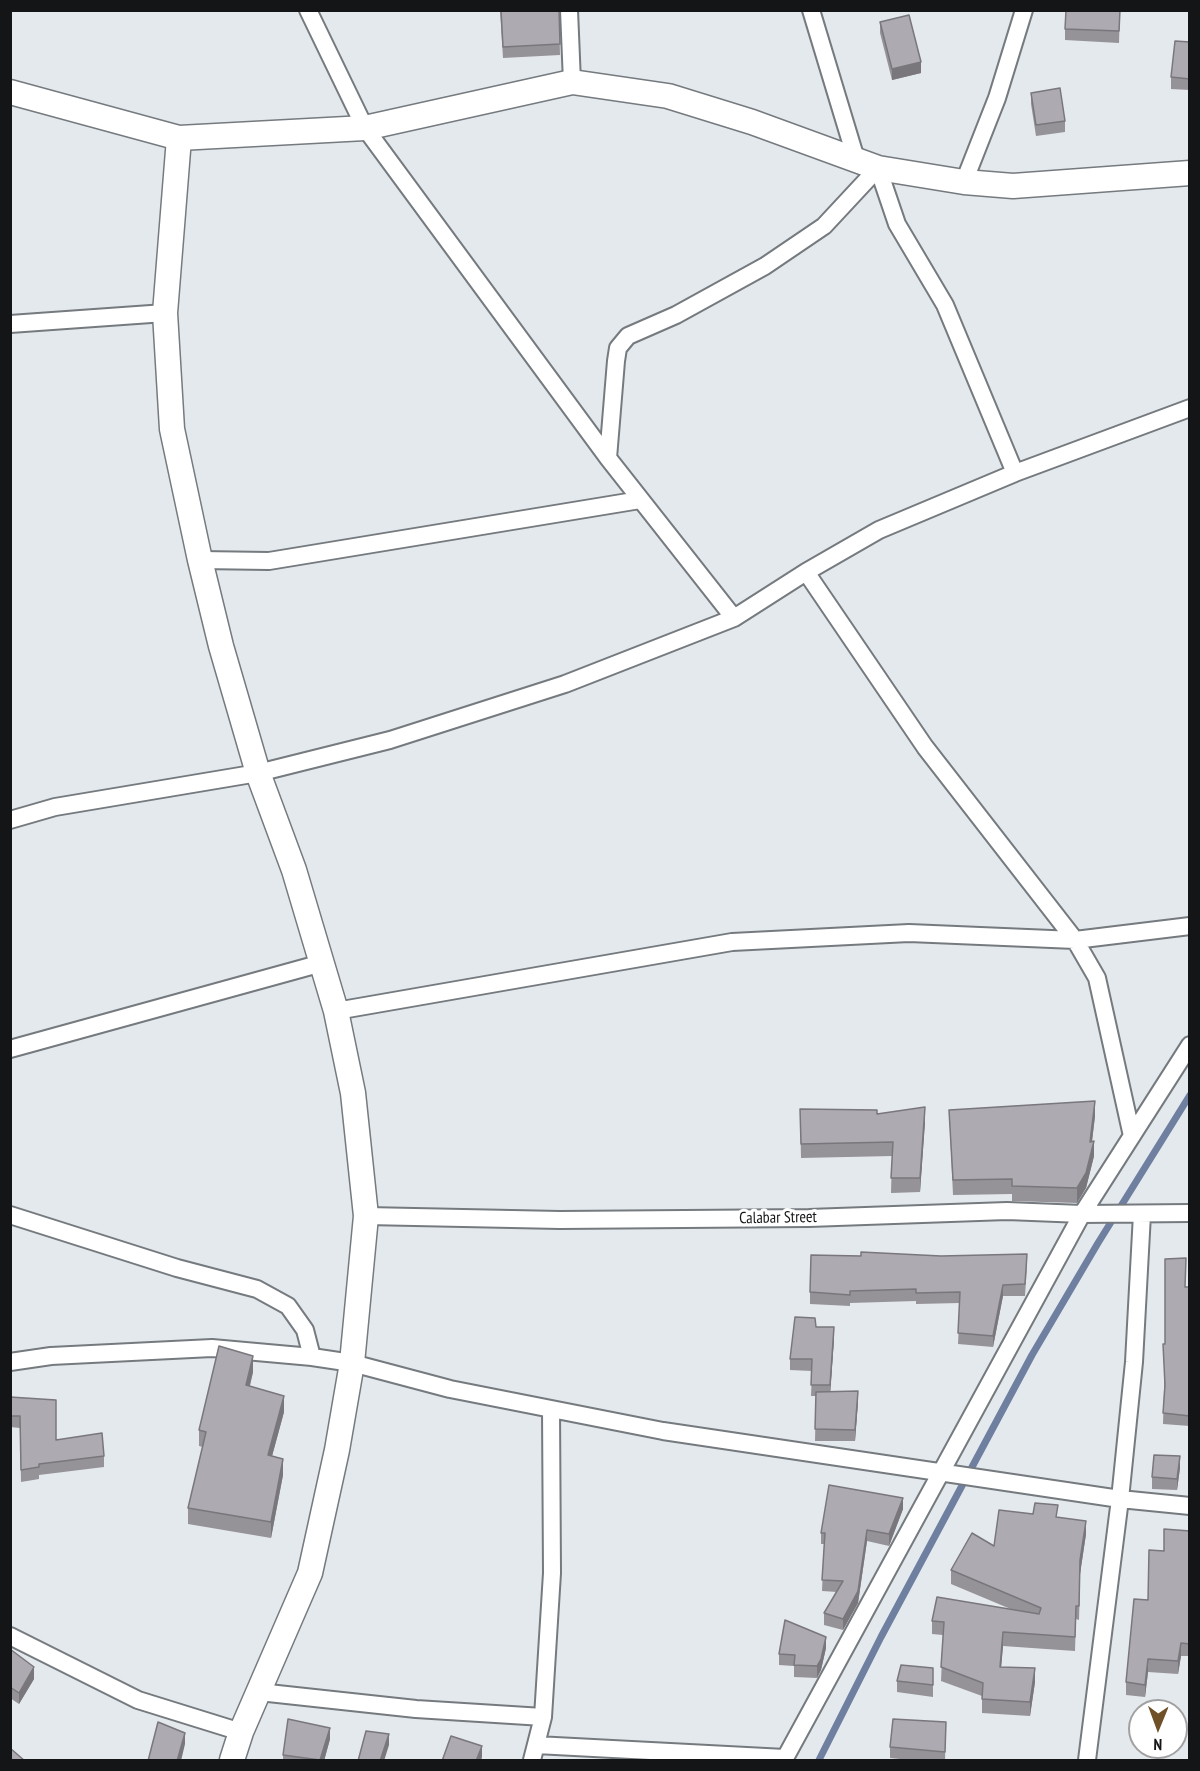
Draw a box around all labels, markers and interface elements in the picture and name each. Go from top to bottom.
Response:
street label: Calabar Street [739,1208,817,1228]
north arrow [1128,1699,1188,1759]
text: N [1153,1735,1162,1755]

